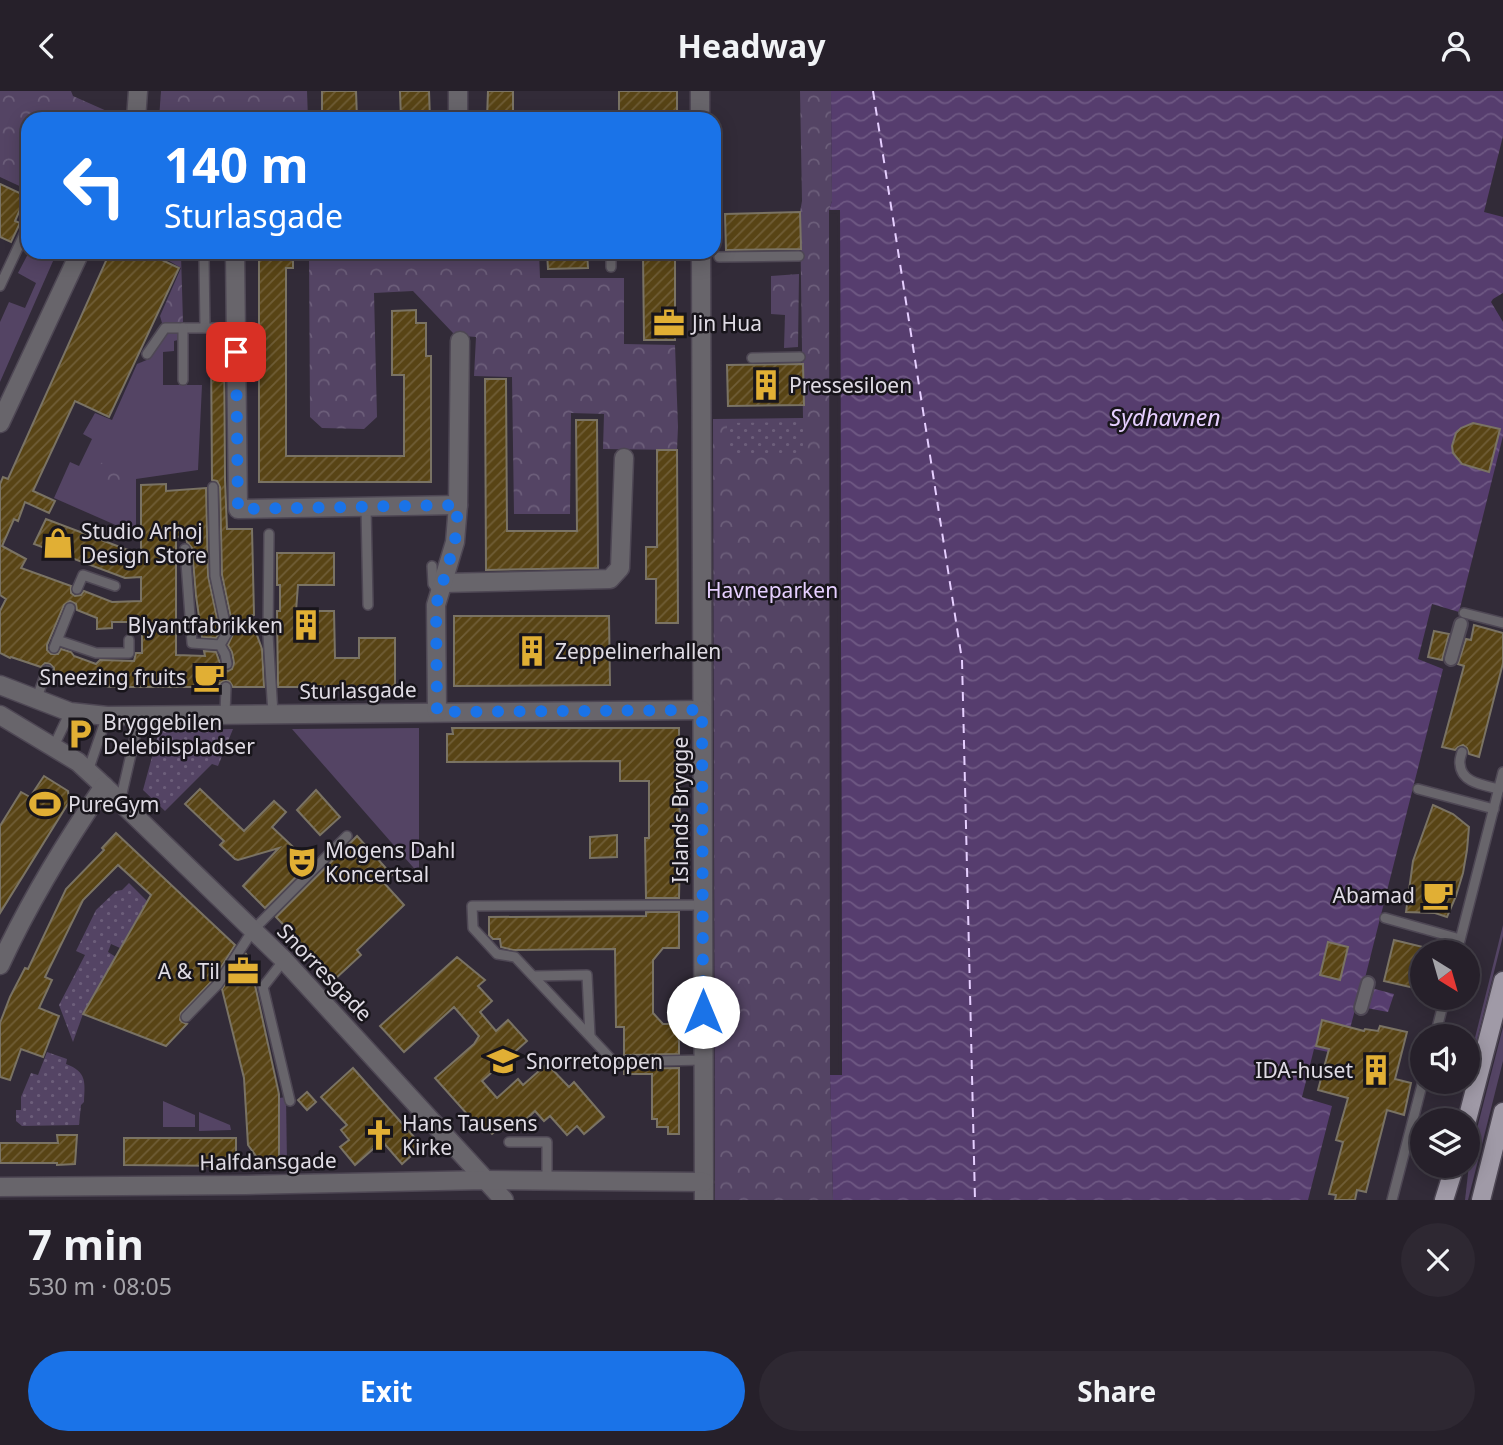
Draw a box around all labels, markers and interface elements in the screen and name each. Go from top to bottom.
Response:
text: Headway [678,24,825,67]
icon: back [28,27,66,65]
icon: person [1437,27,1475,65]
text: 140 m [164,131,309,197]
icon: left [49,140,140,231]
text: Sturlasgade [164,194,343,237]
office icon: Jin Hua [652,306,686,340]
place label: Jin Hua [690,309,762,337]
pin [206,322,266,382]
icon: arrive [217,333,255,371]
building icon: Pressesiloen [749,368,783,402]
place label: Pressesiloen [789,371,912,399]
water label: Sydhavnen [1110,401,1220,433]
place label: Studio Arhoj Design Store [81,517,207,569]
shop icon: Studio Arhoj Design Store [41,526,75,560]
park label: Havneparken [706,576,838,604]
building icon: Blyantfabrikken [289,608,323,642]
place label: Blyantfabrikken [128,611,283,639]
building icon: Zeppelinerhallen [515,634,549,668]
place label: Zeppelinerhallen [555,637,721,665]
cafe icon: Sneezing fruits [192,660,226,694]
place label: Sneezing fruits [39,663,186,691]
street label: Sturlasgade [299,675,417,705]
place label: Bryggebilen Delebilspladser [103,708,255,760]
parking icon: Bryggebilen Delebilspladser [63,717,97,751]
street label: Islands Brygge [666,737,694,883]
sports icon: PureGym [28,787,62,821]
place label: PureGym [68,790,159,818]
place label: Mogens Dahl Koncertsal [325,836,456,888]
theatre icon: Mogens Dahl Koncertsal [285,845,319,879]
cafe icon: Abamad [1421,878,1455,912]
place label: Abamad [1333,881,1415,909]
street label: Snorresgade [271,917,379,1027]
north arrow [1410,940,1480,1010]
map controls [1410,940,1480,1178]
office icon: A & Til [226,954,260,988]
place label: A & Til [158,957,220,985]
position arrow [666,975,740,1049]
button: sound [1410,1024,1480,1094]
school or university icon: Snorretoppen [486,1044,520,1078]
place label: Snorretoppen [526,1047,663,1075]
building icon: IDA-huset [1359,1053,1393,1087]
place label: IDA-huset [1255,1056,1353,1084]
button: layers [1410,1108,1480,1178]
place label: Hans Tausens Kirke [402,1109,538,1161]
church icon: Hans Tausens Kirke [362,1118,396,1152]
street label: Halfdansgade [199,1146,337,1176]
text: 7 min [28,1215,144,1272]
button: close [1401,1223,1475,1297]
text: 530 m · 08:05 [28,1270,172,1302]
button: Exit [28,1351,745,1431]
button: Share [759,1351,1475,1431]

